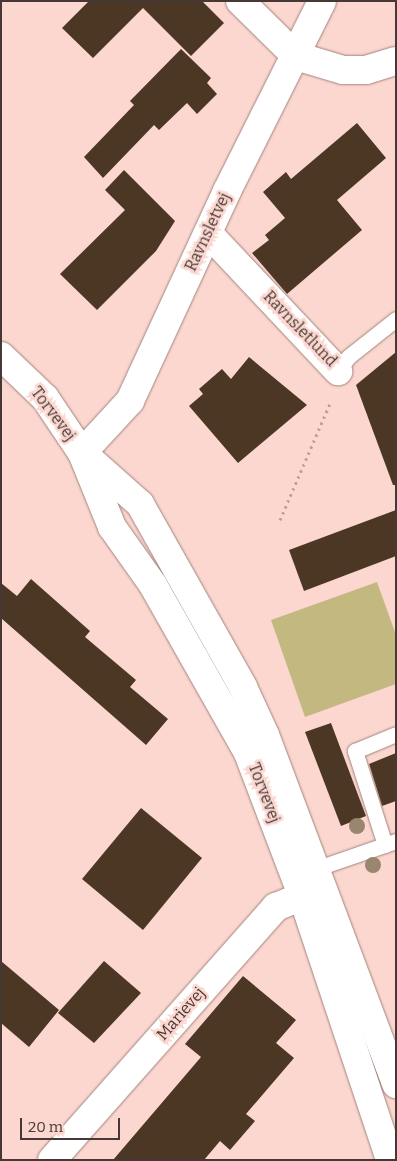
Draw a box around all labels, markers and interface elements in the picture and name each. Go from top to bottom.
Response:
street label: Ravnsletvej [181,190,235,274]
street label: Ravnsletlund [259,287,341,371]
street label: Torvevej [27,383,79,445]
street label: Torvevej [244,760,284,826]
street label: Marievej [153,984,209,1044]
scale bar [22,1108,122,1140]
text: 20 m [28,1118,63,1136]

